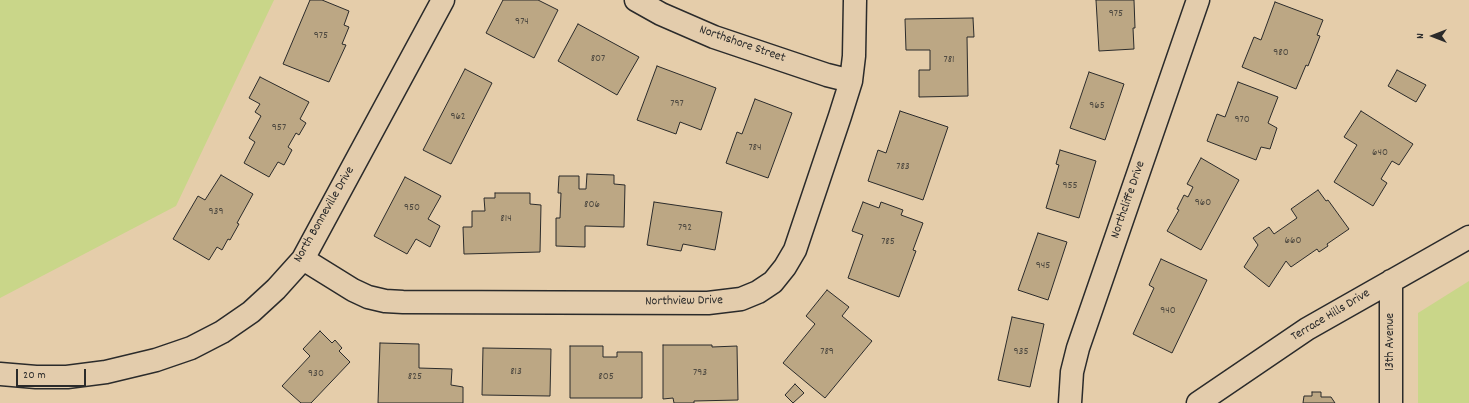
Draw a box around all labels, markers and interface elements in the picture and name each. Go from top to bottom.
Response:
house number: 975 [1109,7,1123,21]
house number: 974 [515,15,529,29]
north arrow [1413,16,1453,56]
street label: Northshore Street [697,23,787,67]
house number: 975 [314,29,328,43]
text: N [1413,33,1429,39]
house number: 980 [1273,46,1289,60]
house number: 807 [591,52,605,66]
house number: 781 [943,53,955,67]
house number: 797 [670,97,684,111]
house number: 965 [1089,99,1105,113]
house number: 962 [450,110,466,124]
house number: 970 [1234,113,1250,127]
house number: 957 [272,121,286,135]
house number: 784 [748,141,762,155]
house number: 640 [1372,146,1388,160]
street label: Northcliffe Drive [1108,159,1150,241]
house number: 783 [896,160,910,174]
street label: North Bonneville Drive [291,164,359,266]
house number: 955 [1062,179,1078,193]
house number: 960 [1195,196,1211,210]
house number: 806 [584,198,600,212]
house number: 950 [404,201,420,215]
house number: 939 [209,205,223,219]
house number: 814 [500,212,512,226]
house number: 792 [678,221,692,235]
house number: 660 [1285,234,1301,248]
house number: 785 [881,235,895,249]
house number: 945 [1036,259,1050,273]
street label: Terrace Hills Drive [1289,286,1373,346]
street label: Northview Drive [645,294,723,310]
house number: 940 [1160,304,1176,318]
street label: 13th Avenue [1383,313,1399,371]
house number: 789 [820,345,834,359]
house number: 935 [1013,345,1029,359]
scale bar [18,361,88,387]
house number: 813 [510,365,522,379]
house number: 793 [693,366,707,380]
text: 20 m [23,367,46,384]
house number: 930 [308,367,324,381]
house number: 825 [408,370,422,384]
house number: 805 [598,370,614,384]

